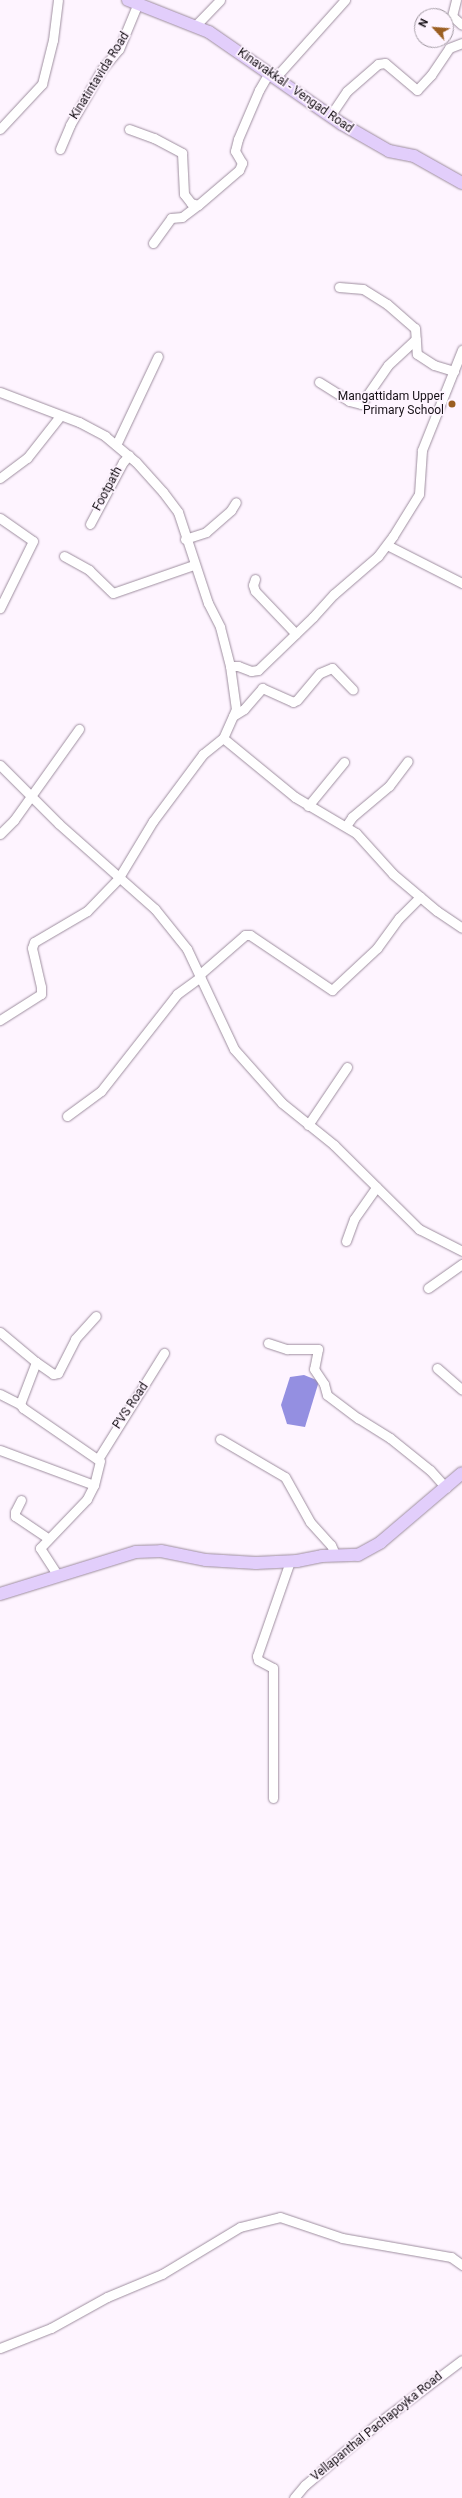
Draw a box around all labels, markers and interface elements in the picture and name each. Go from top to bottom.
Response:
north arrow [414,8,454,48]
text: N [416,17,431,29]
street label: Kinatintavida Road [67,30,133,122]
street label: Kinavakkal - Vengad Road [235,46,355,136]
place label: Mangattidam Upper Primary School [338,390,444,418]
marker: Mangattidam Upper Primary School [447,399,457,409]
street label: Footpath [90,464,126,514]
street label: PVS Road [110,1380,152,1432]
street label: Vellapanthal Pachapoyka Road [308,2370,446,2484]

